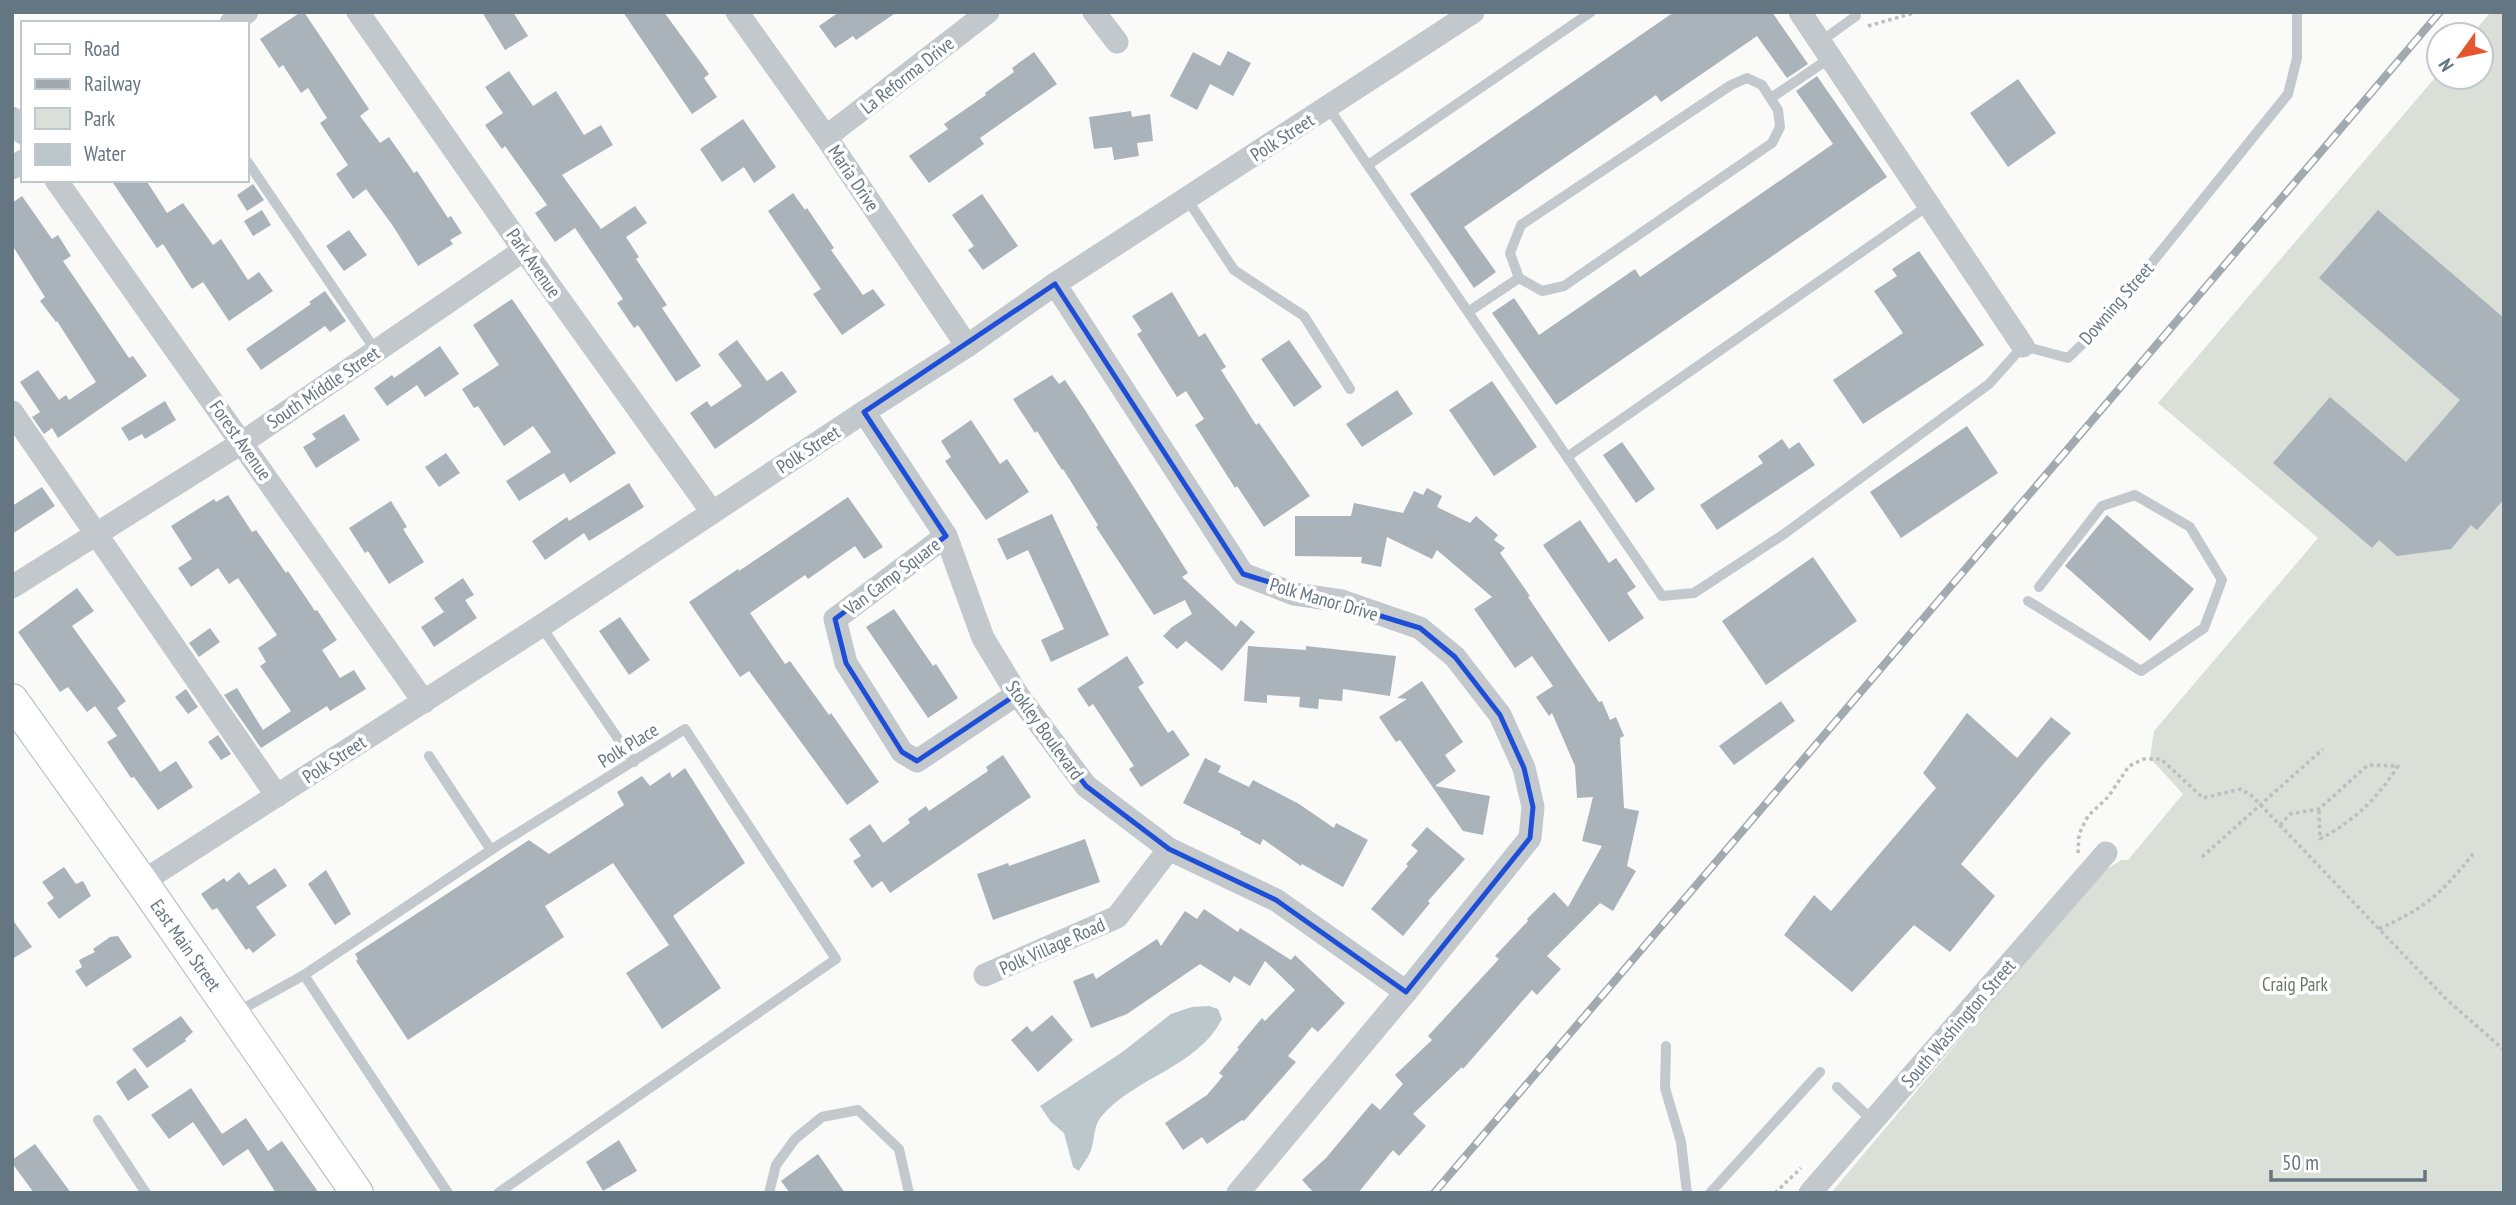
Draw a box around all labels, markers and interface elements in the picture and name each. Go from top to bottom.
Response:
legend [21,21,248,182]
north arrow [2425,21,2495,91]
street label: La Reforma Drive [855,31,959,119]
text: Road [84,35,120,62]
text: N [2433,54,2459,76]
text: Railway [84,70,141,97]
text: Park [84,105,115,132]
street label: Polk Street [1246,107,1319,166]
text: Water [84,140,126,167]
street label: Maria Drive [823,140,885,216]
street label: Park Avenue [501,224,567,302]
street label: Downing Street [2074,256,2159,349]
street label: South Middle Street [262,340,384,433]
street label: Forest Avenue [205,395,277,485]
street label: Polk Street [772,419,845,478]
street label: Van Camp Square [838,532,945,620]
street label: Polk Manor Drive [1267,572,1381,626]
street label: Stokley Boulevard [1001,676,1089,784]
street label: Polk Place [593,717,663,773]
street label: Polk Street [298,729,371,788]
street label: East Main Street [145,894,227,996]
street label: Polk Village Road [995,912,1109,980]
street label: South Washington Street [1896,953,2021,1092]
park label: Craig Park [2262,972,2329,996]
scale bar [2271,1138,2425,1182]
text: 50 m [2282,1149,2319,1176]

